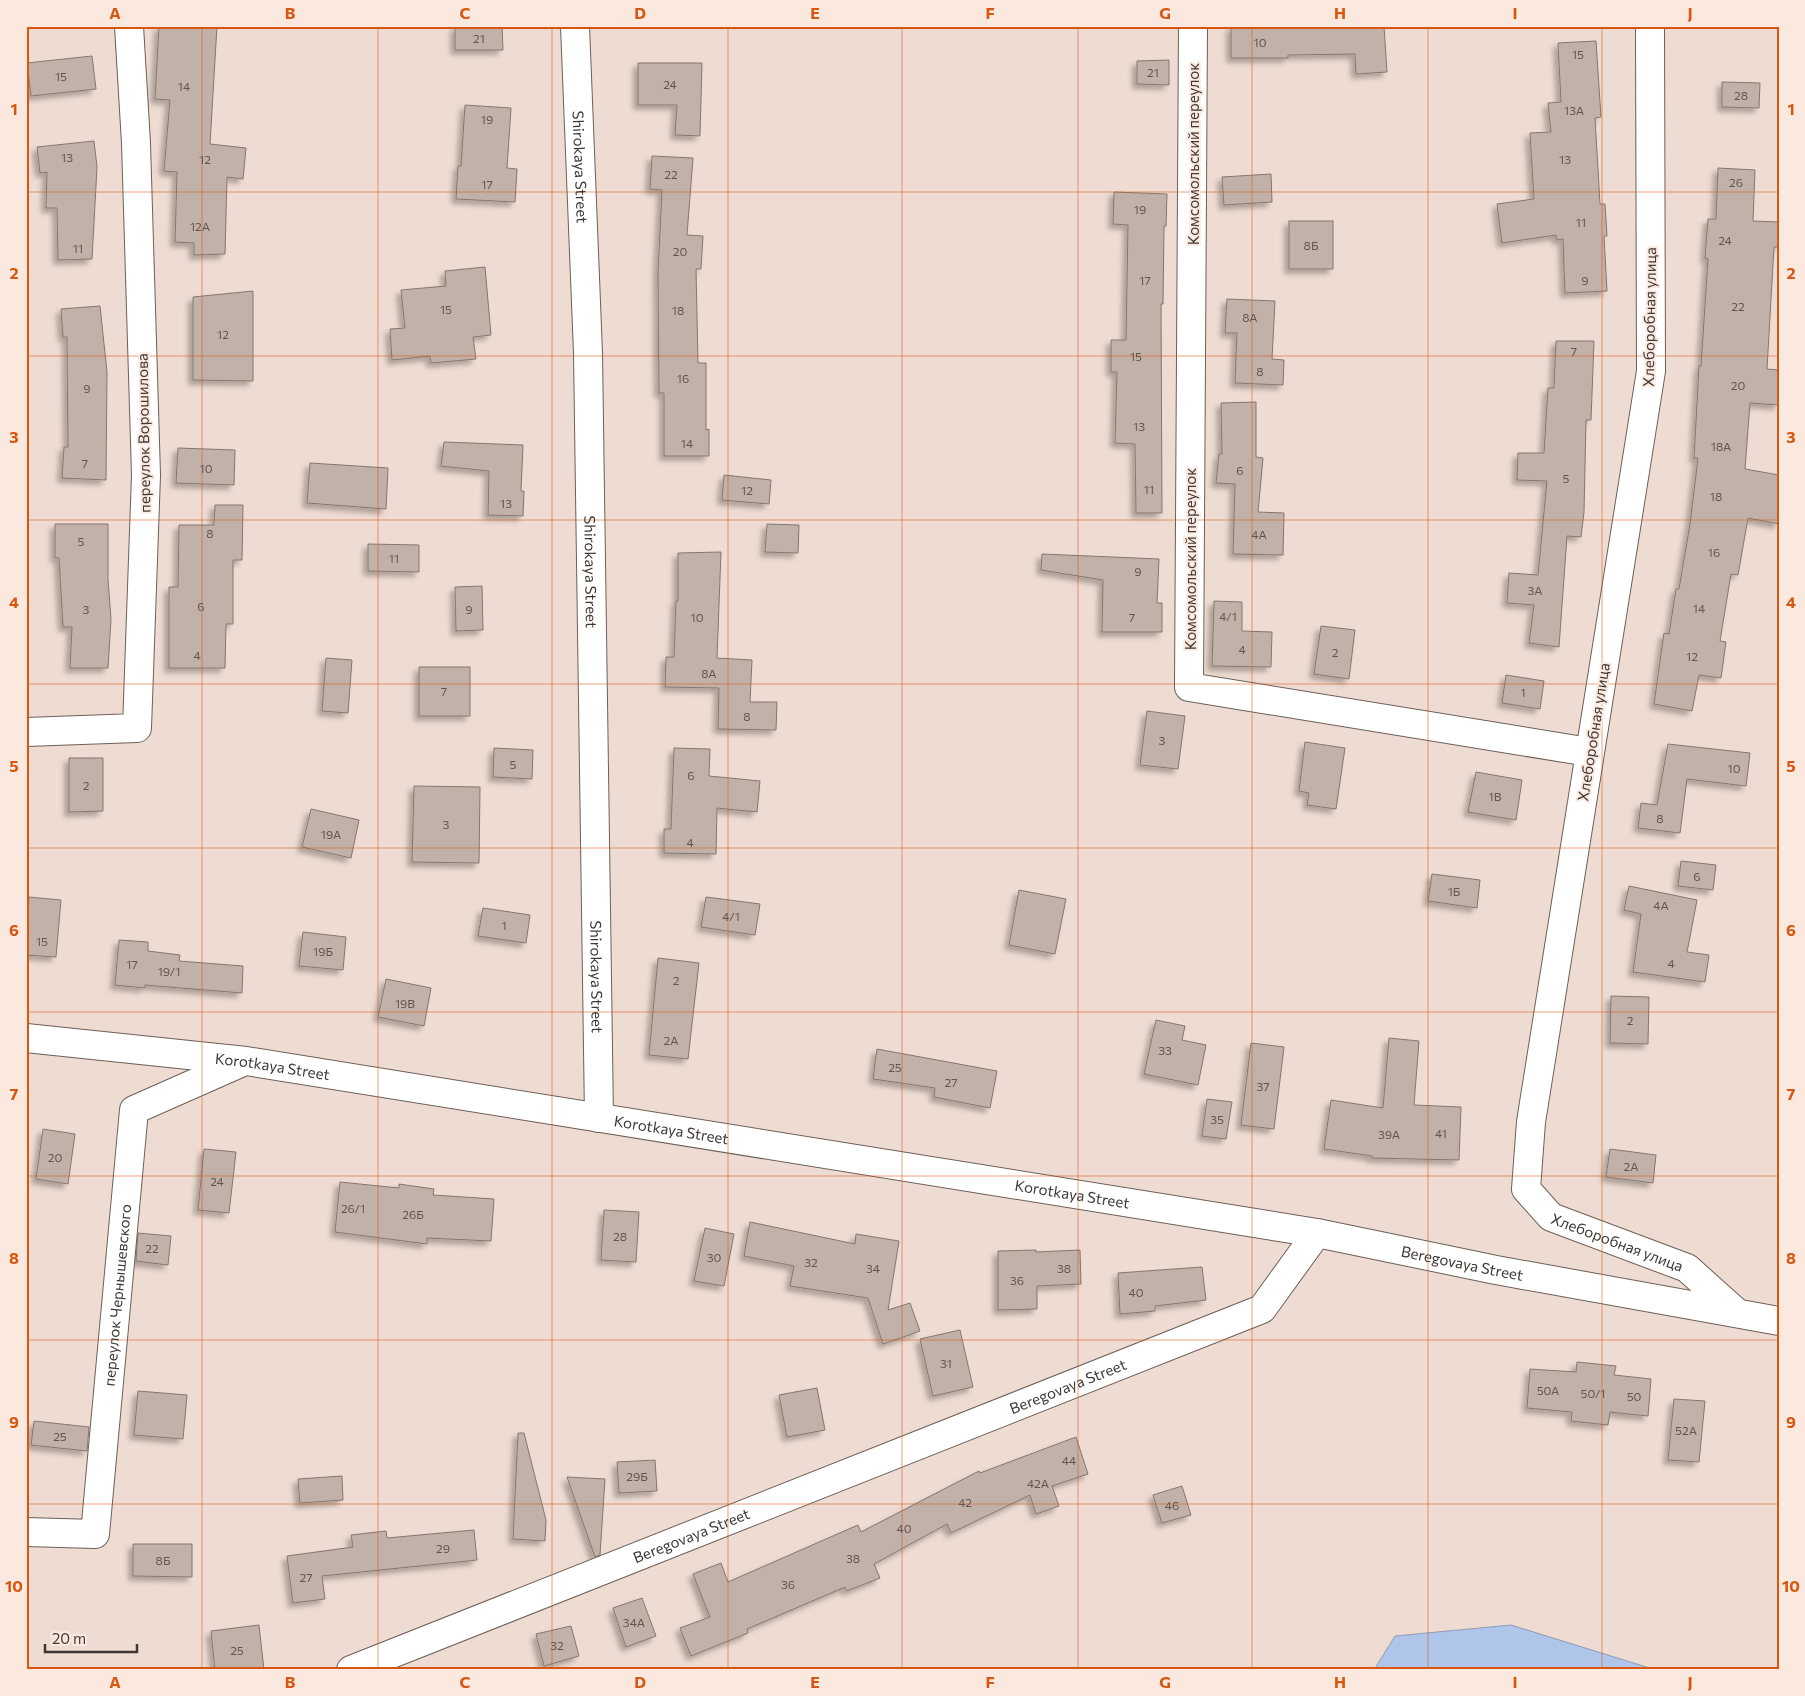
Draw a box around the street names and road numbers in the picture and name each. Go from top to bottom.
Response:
street label: Комсомольский переулок [1184,63,1202,245]
street label: Shirokaya Street [569,110,592,224]
street label: Хлеборобная улица [1639,247,1659,387]
street label: переулок Ворошилова [133,353,153,513]
street label: Комсомольский переулок [1181,468,1199,650]
street label: Shirokaya Street [581,515,601,628]
street label: Хлеборобная улица [1573,662,1613,802]
street label: Shirokaya Street [587,920,607,1033]
street label: Korotkaya Street [214,1049,331,1083]
street label: Korotkaya Street [613,1111,730,1147]
street label: Korotkaya Street [1014,1176,1131,1212]
street label: переулок Чернышевского [100,1203,134,1387]
street label: Хлеборобная улица [1549,1209,1686,1275]
street label: Beregovaya Street [1400,1242,1525,1284]
street label: Beregovaya Street [1007,1355,1129,1417]
street label: Beregovaya Street [630,1504,752,1566]

